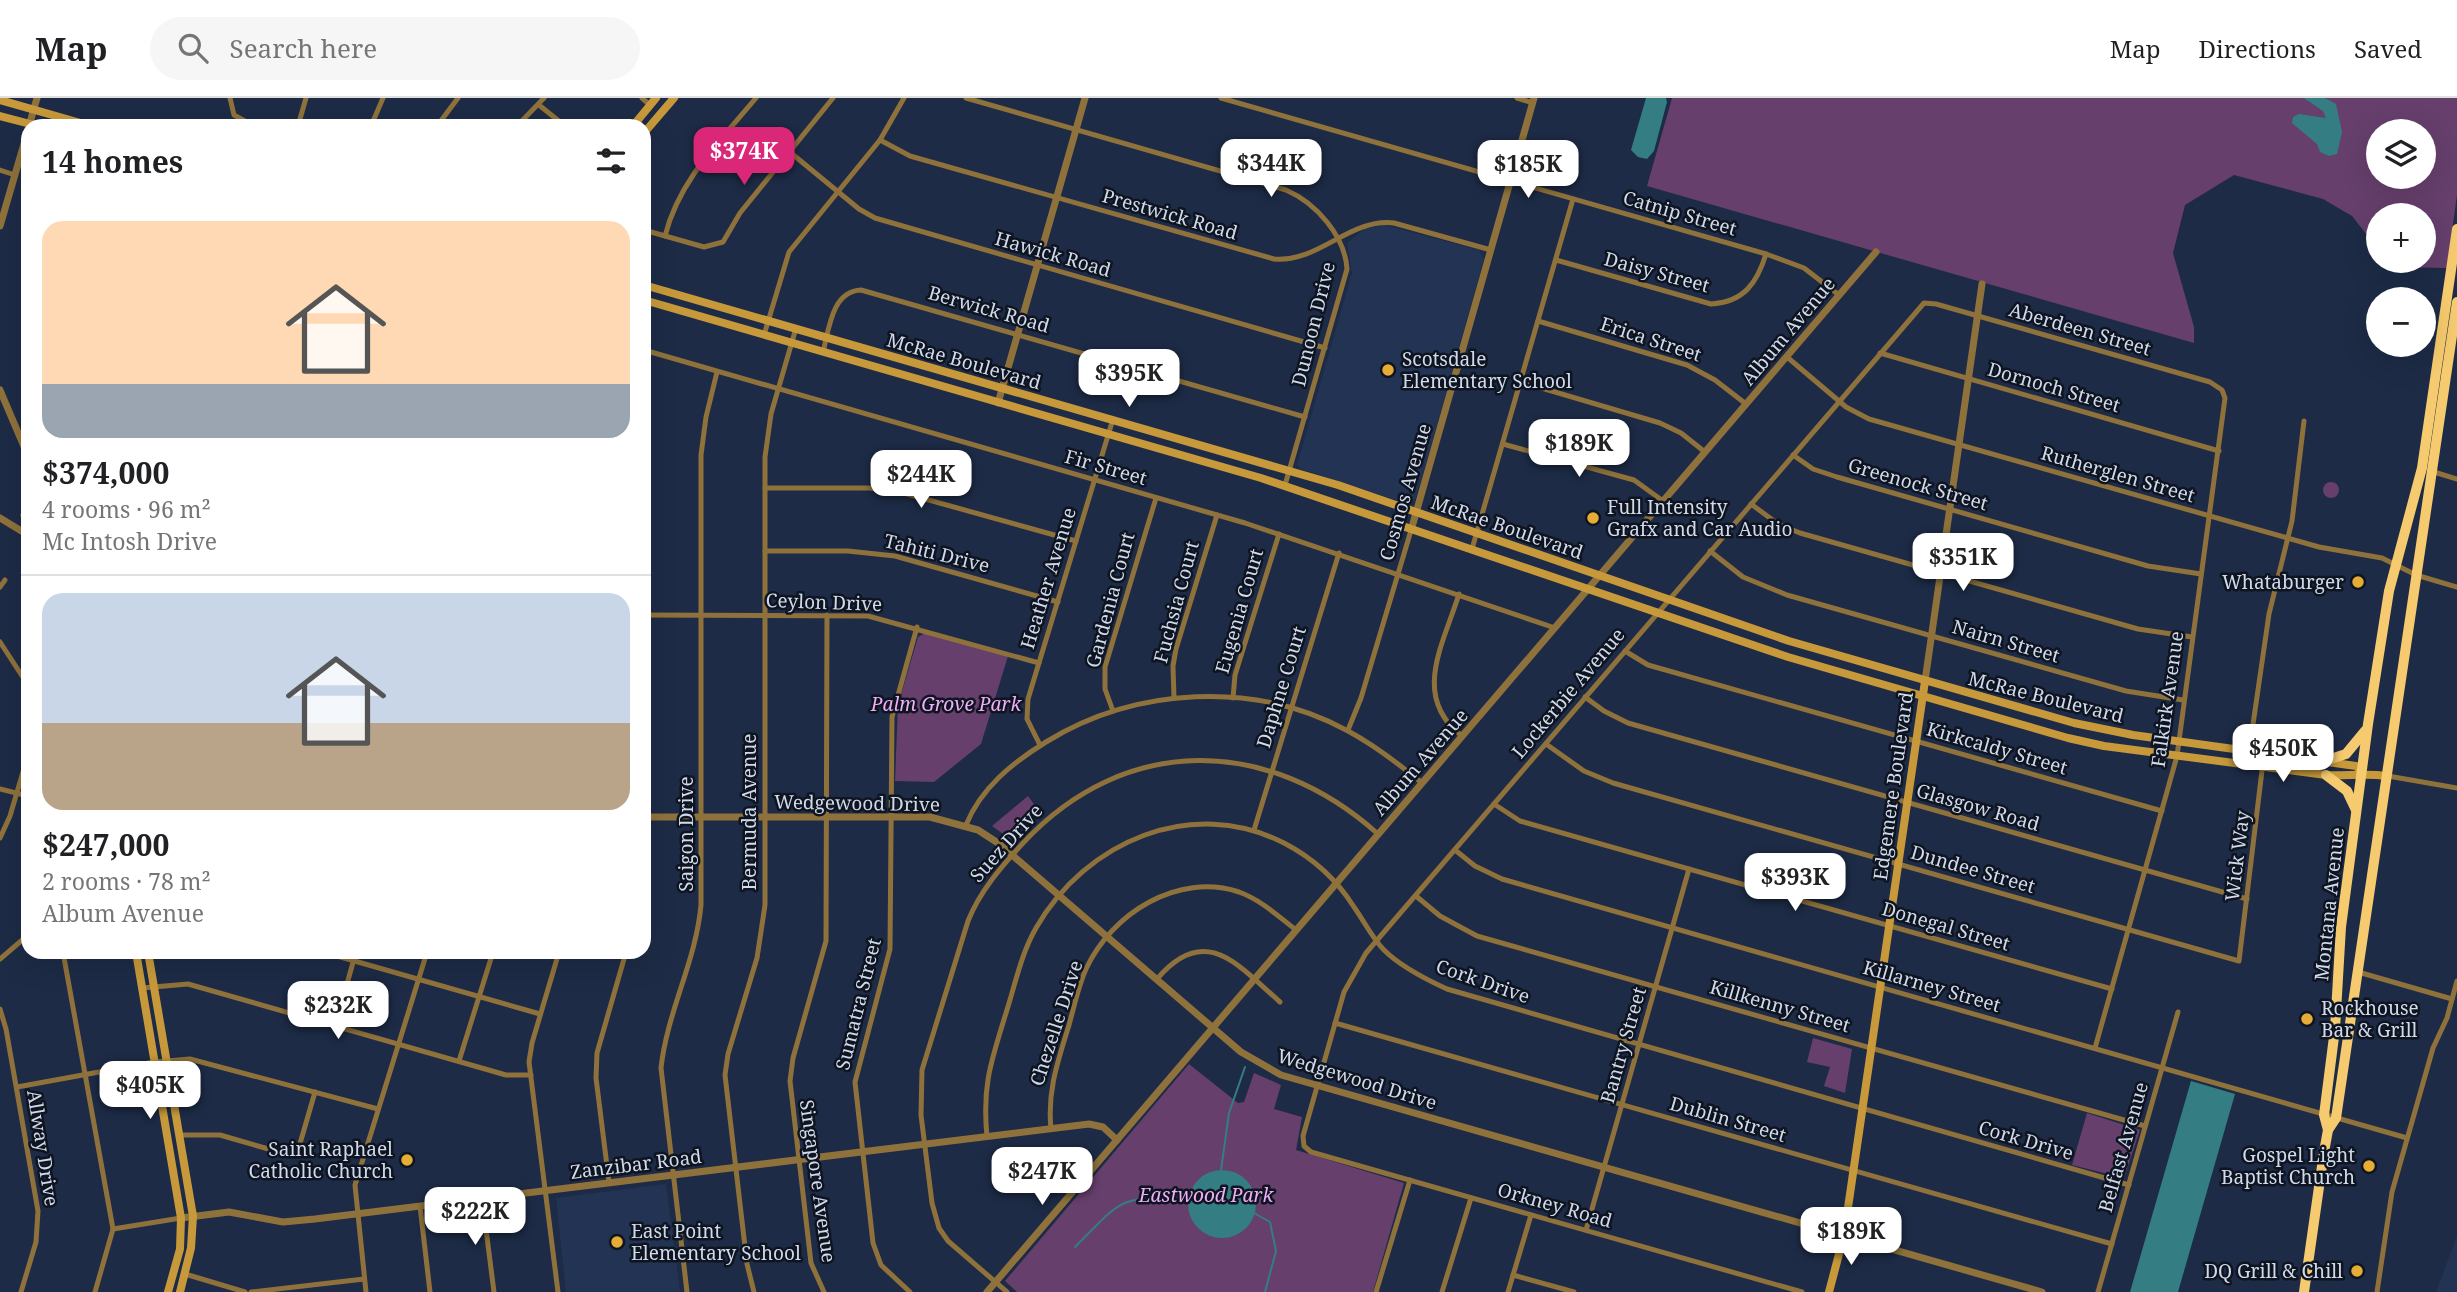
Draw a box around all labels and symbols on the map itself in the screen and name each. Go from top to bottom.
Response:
pin: $374K [695,127,793,187]
pin: $344K [1222,140,1320,199]
pin: $185K [1479,140,1577,200]
street label: Prestwick Road [1099,182,1241,246]
street label: Catnip Street [1620,184,1740,242]
street label: Hawick Road [992,225,1114,283]
street label: Daisy Street [1602,245,1713,299]
street label: Dunoon Drive [1285,259,1341,389]
street label: Album Avenue [1735,271,1841,391]
street label: Berwick Road [925,279,1053,339]
street label: Aberdeen Street [2006,296,2154,362]
street label: Erica Street [1597,310,1705,368]
street label: McRae Boulevard [884,327,1044,396]
place label: Scotsdale Elementary School [1402,346,1572,394]
pin: $395K [1080,350,1178,409]
street label: Dornoch Street [1985,356,2123,418]
marker: Scotsdale Elementary School [1380,362,1396,378]
street label: Cosmos Avenue [1373,420,1437,564]
pin: $189K [1530,420,1628,479]
street label: Rutherglen Street [2038,440,2198,508]
street label: Fir Street [1062,443,1150,491]
pin: $244K [872,450,970,510]
street label: Greenock Street [1845,452,1991,516]
street label: McRae Boulevard [1427,489,1587,565]
place label: Full Intensity Grafx and Car Audio [1607,494,1792,542]
street label: Heather Avenue [1014,504,1082,652]
marker: Full Intensity Grafx and Car Audio [1585,510,1601,526]
street label: Tahiti Drive [882,527,992,579]
street label: Gardenia Court [1079,529,1141,671]
pin: $351K [1914,533,2012,593]
street label: Fuchsia Court [1147,538,1205,666]
street label: Eugenia Court [1209,545,1269,676]
place label: Whataburger [2222,569,2344,595]
marker: Whataburger [2350,574,2366,590]
street label: Ceylon Drive [765,587,883,617]
street label: Nairn Street [1949,613,2063,669]
street label: Lockerbie Avenue [1506,622,1630,764]
street label: Daphne Court [1250,623,1312,751]
street label: Falkirk Avenue [2145,629,2189,769]
street label: McRae Boulevard [1966,665,2127,729]
street label: Edgemere Boulevard [1867,690,1919,882]
park label: Palm Grove Park [870,691,1022,717]
street label: Album Avenue [1366,703,1474,821]
street label: Kirkcaldy Street [1924,715,2071,781]
pin: $450K [2234,724,2332,784]
street label: Bermuda Avenue [736,734,762,890]
street label: Saigon Drive [673,776,699,892]
street label: Glasgow Road [1913,777,2043,837]
street label: Wedgewood Drive [774,789,940,817]
street label: Suez Drive [964,798,1048,888]
street label: Wick Way [2219,809,2255,903]
street label: Montana Avenue [2308,826,2350,982]
street label: Dundee Street [1908,839,2038,899]
pin: $393K [1746,854,1844,913]
street label: Donegal Street [1879,895,2013,957]
street label: Sumatra Street [829,935,887,1073]
street label: Cork Drive [1433,953,1533,1009]
street label: Killarney Street [1860,954,2004,1018]
street label: Chezelle Drive [1023,957,1089,1089]
street label: Killkenny Street [1707,974,1854,1039]
pin: $232K [289,982,387,1041]
street label: Bantry Street [1594,984,1652,1106]
place label: Rockhouse Bar & Grill [2321,995,2419,1043]
marker: Rockhouse Bar & Grill [2299,1011,2315,1027]
street label: Wedgewood Drive [1274,1042,1440,1116]
pin: $405K [101,1062,199,1121]
street label: Belfast Avenue [2092,1079,2154,1215]
street label: Allway Drive [21,1088,65,1208]
street label: Dublin Street [1667,1090,1789,1148]
street label: Singapore Avenue [794,1098,842,1264]
street label: Cork Drive [1975,1114,2077,1166]
place label: Saint Raphael Catholic Church [249,1136,393,1184]
place label: Gospel Light Baptist Church [2221,1142,2355,1190]
street label: Zanzibar Road [569,1143,703,1185]
pin: $247K [993,1148,1091,1207]
marker: Saint Raphael Catholic Church [399,1152,415,1168]
marker: Gospel Light Baptist Church [2361,1158,2377,1174]
street label: Orkney Road [1495,1176,1616,1234]
park label: Eastwood Park [1138,1182,1274,1208]
pin: $222K [426,1188,524,1247]
pin: $189K [1802,1208,1900,1267]
place label: East Point Elementary School [631,1218,801,1266]
marker: East Point Elementary School [609,1234,625,1250]
place label: DQ Grill & Chill [2204,1258,2343,1284]
marker: DQ Grill & Chill [2349,1263,2365,1279]

